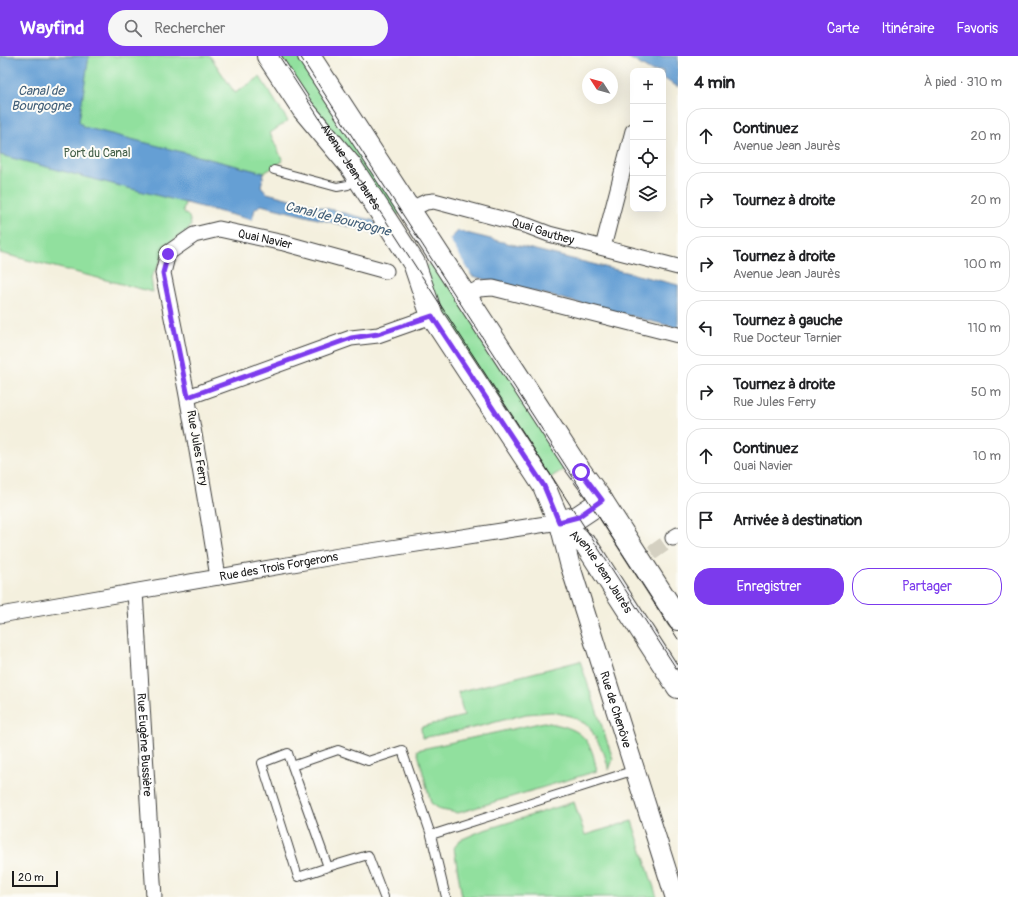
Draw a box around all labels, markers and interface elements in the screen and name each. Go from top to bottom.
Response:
search box [108,10,388,46]
text: Wayfind [20,16,84,40]
icon: search [122,17,144,39]
text: Rechercher [154,19,225,38]
text: Carte [827,20,859,37]
text: Itinéraire [881,20,934,37]
text: Favoris [956,20,998,37]
north arrow [582,68,618,104]
map controls [630,68,666,212]
button: + [630,68,666,104]
text: 4 min [694,72,735,93]
text: À pied · 310 m [924,74,1002,90]
water label: Canal de Bourgogne [11,83,72,114]
button: − [630,104,666,140]
text: Continuez [733,119,798,138]
street label: Avenue Jean Jaurès [318,121,384,213]
icon: ahead [695,125,717,147]
text: 20 m [970,128,1001,144]
text: Avenue Jean Jaurès [733,138,840,154]
button: locate [630,140,666,176]
park label: Port du Canal [63,146,131,161]
button: layers [630,176,666,212]
icon: right [695,189,717,211]
text: Tournez à droite [733,191,835,210]
text: 20 m [970,192,1001,208]
water label: Canal de Bourgogne [284,198,394,240]
street label: Quai Gauthey [510,215,576,248]
street label: Quai Navier [236,226,295,253]
route end [159,245,177,263]
text: Tournez à droite [733,247,835,266]
icon: right [695,253,717,275]
text: 100 m [964,256,1001,272]
text: Avenue Jean Jaurès [733,266,840,282]
text: Tournez à gauche [733,311,843,330]
icon: left [695,317,717,339]
text: 110 m [968,320,1001,336]
text: Rue Docteur Tarnier [733,330,842,346]
text: Tournez à droite [733,375,835,394]
icon: right [695,381,717,403]
text: 50 m [971,384,1001,400]
text: Rue Jules Ferry [733,394,816,410]
street label: Rue Jules Ferry [183,409,211,487]
text: Continuez [733,439,798,458]
icon: ahead [695,445,717,467]
text: 10 m [973,448,1001,464]
text: Quai Navier [733,458,793,474]
route start [572,463,590,481]
icon: arrive [695,509,717,531]
text: Arrivée à destination [733,511,862,530]
street label: Avenue Jean Jaurès [566,527,636,616]
street label: Rue des Trois Forgerons [218,549,340,584]
button: Enregistrer [694,568,844,605]
button: Partager [852,568,1002,605]
street label: Rue de Chenôve [597,669,635,750]
street label: Rue Eugène Bussière [134,692,155,797]
scale bar [12,869,58,888]
text: 20 m [18,871,44,884]

